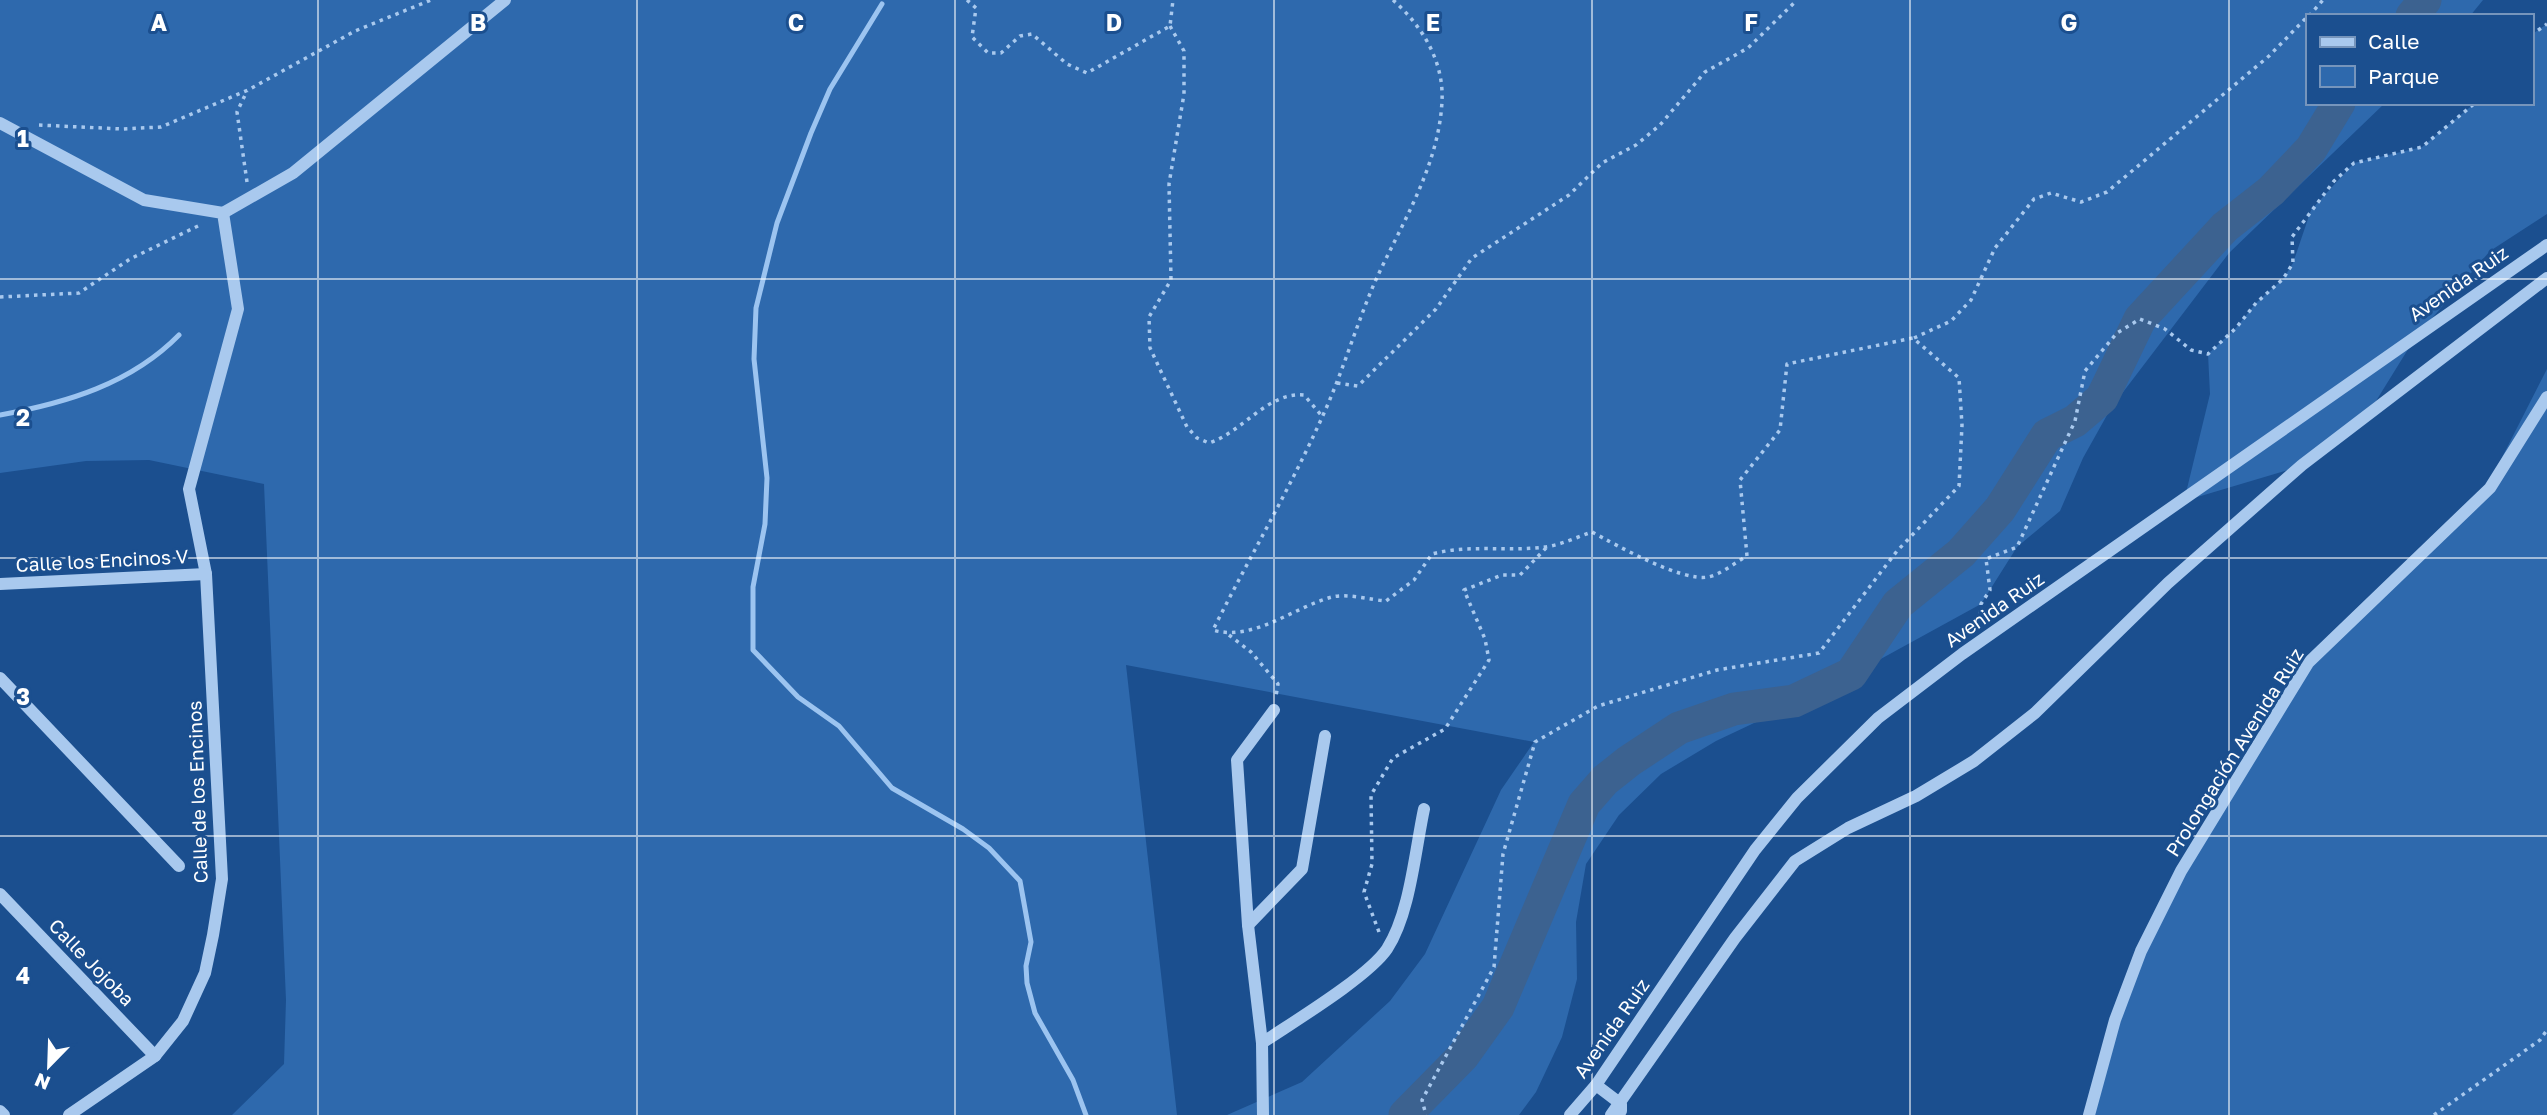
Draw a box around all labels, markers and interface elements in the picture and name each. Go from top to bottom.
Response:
text: A [151,8,168,36]
text: B [470,8,486,36]
text: C [788,8,804,36]
text: D [1106,8,1122,36]
text: E [1426,8,1440,36]
text: F [1744,8,1758,36]
text: G [2061,8,2077,36]
legend [2306,14,2533,105]
text: Calle [2368,28,2420,54]
text: Parque [2368,63,2439,89]
text: 1 [17,124,29,152]
street label: Avenida Ruiz [2404,240,2512,326]
text: 2 [16,403,30,431]
street label: Calle los Encinos V [15,544,189,576]
street label: Avenida Ruiz [1940,566,2048,652]
street label: Prolongación Avenida Ruiz [2160,644,2308,860]
text: 3 [16,682,30,710]
street label: Calle de los Encinos [182,700,212,884]
street label: Calle Jojoba [45,914,139,1010]
text: 4 [16,961,30,989]
street label: Avenida Ruiz [1568,974,1654,1082]
north arrow [14,1031,84,1101]
text: N [31,1069,53,1096]

